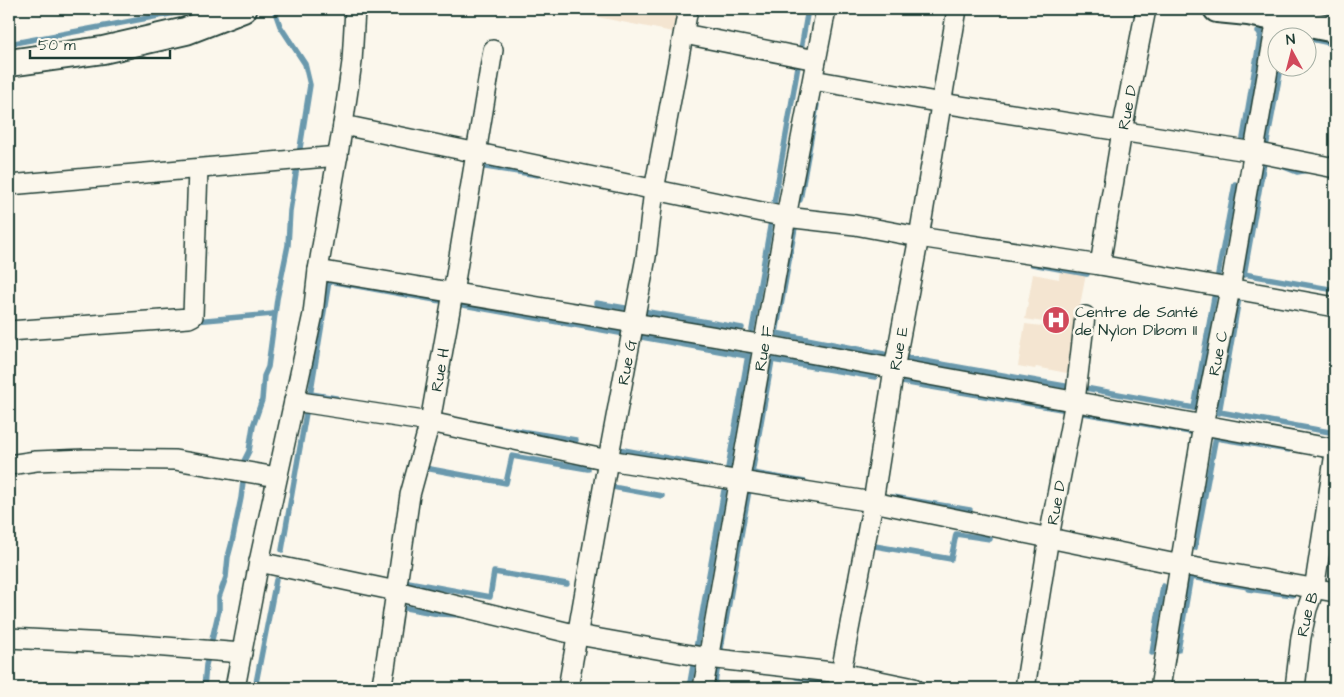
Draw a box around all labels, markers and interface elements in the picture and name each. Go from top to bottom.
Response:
scale bar [30,28,170,60]
north arrow [1266,28,1316,78]
text: N [1285,30,1296,51]
text: 50 m [38,35,76,56]
street label: Rue D [1113,83,1143,132]
place label: Centre de Santé de Nylon Dibom II [1075,301,1199,342]
hospital icon: Centre de Santé de Nylon Dibom II [1041,305,1071,335]
street label: Rue F [749,324,779,373]
street label: Rue E [884,324,914,372]
street label: Rue C [1203,328,1234,378]
street label: Rue G [612,338,642,387]
street label: Rue H [426,346,455,394]
street label: Rue D [1042,479,1072,527]
street label: Rue B [1291,588,1325,639]

